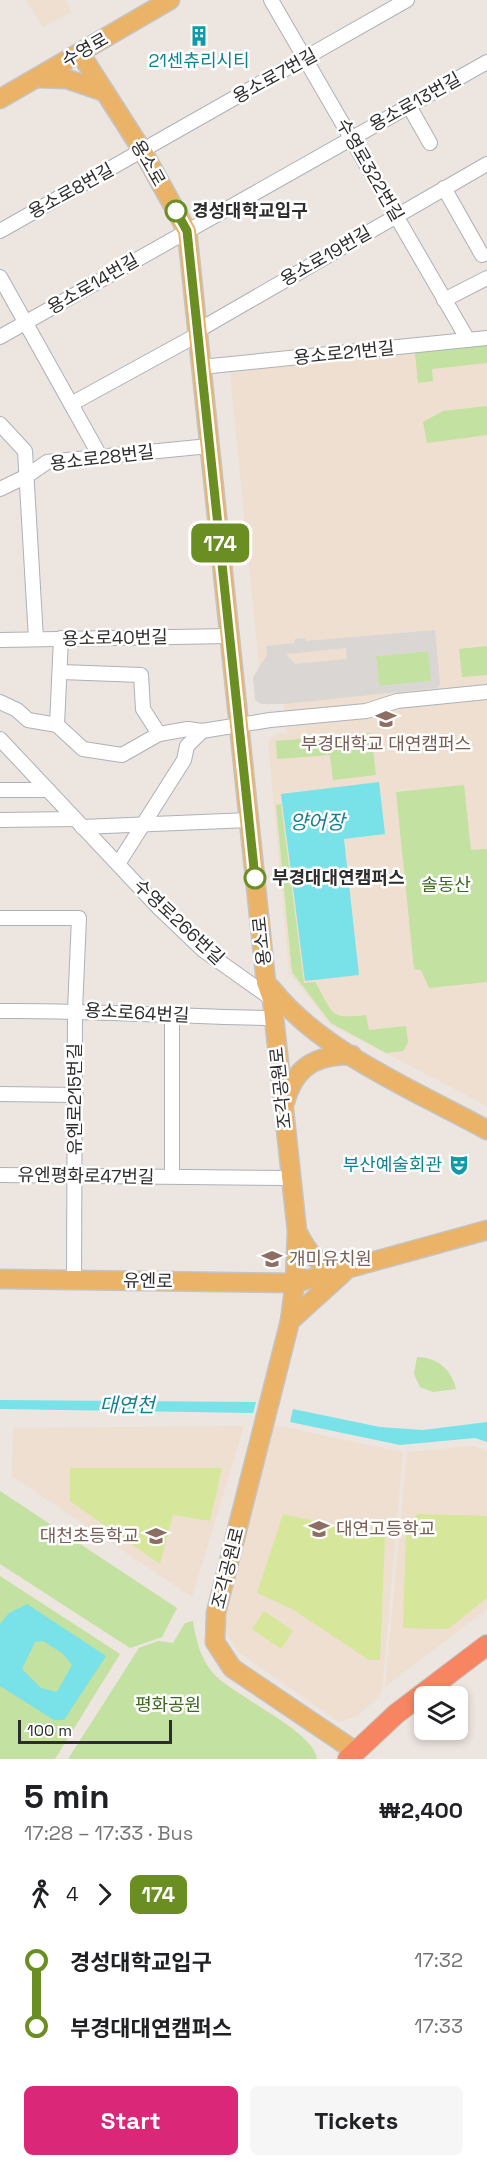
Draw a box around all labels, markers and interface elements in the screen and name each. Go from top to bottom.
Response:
building icon: 21센츄리시티 [187,24,211,48]
street label: 수영로 [57,27,112,72]
street label: 용소로7번길 [229,43,321,108]
place label: 21센츄리시티 [148,49,250,72]
street label: 용소로13번길 [365,67,465,136]
street label: 수영로322번길 [332,114,409,225]
street label: 용소로 [126,135,171,190]
street label: 용소로8번길 [24,158,117,223]
place label: 경성대학교입구 [192,199,308,222]
marker: 경성대학교입구 [165,200,187,222]
street label: 용소로19번길 [276,220,375,291]
street label: 용소로14번길 [43,248,142,319]
street label: 용소로21번길 [292,336,395,369]
street label: 용소로28번길 [48,440,155,475]
line badge: 174 [186,524,254,562]
text: 174 [203,530,237,557]
street label: 용소로40번길 [62,625,168,650]
school or university icon: 부경대학교 대연캠퍼스 [374,707,398,731]
place label: 부경대학교 대연캠퍼스 [301,732,471,755]
water label: 양어장 [289,809,347,835]
place label: 부경대대연캠퍼스 [272,866,404,889]
marker: 부경대대연캠퍼스 [244,867,266,889]
park label: 솔동산 [421,873,471,896]
street label: 수영로266번길 [129,874,229,969]
street label: 용소로 [247,915,276,967]
street label: 용소로64번길 [84,998,190,1027]
street label: 유엔로215번길 [63,1043,86,1155]
street label: 조각공원로 [265,1046,296,1130]
place label: 부산예술회관 [343,1153,442,1176]
theatre icon: 부산예술회관 [447,1153,471,1177]
street label: 유엔평화로47번길 [17,1163,155,1188]
school or university icon: 개미유치원 [260,1247,284,1271]
place label: 개미유치원 [289,1247,372,1270]
street label: 유엔로 [123,1269,173,1292]
water label: 대연천 [99,1392,157,1418]
school or university icon: 대연고등학교 [307,1517,331,1541]
place label: 대연고등학교 [336,1517,435,1540]
place label: 대천초등학교 [40,1524,139,1547]
school or university icon: 대천초등학교 [144,1524,168,1548]
street label: 조각공원로 [206,1525,249,1611]
map controls [414,1686,468,1740]
button: layers [414,1686,468,1740]
park label: 평화공원 [135,1693,201,1716]
scale bar [18,1717,172,1744]
text: 100 m [27,1720,72,1741]
text: 5 min [24,1776,109,1818]
text: ₩2,400 [379,1796,463,1824]
text: 17:28 – 17:33 · Bus [24,1820,193,1846]
icon: walk [24,1878,57,1911]
icon: forward [88,1878,121,1911]
text: 4 [66,1881,79,1907]
text: 174 [142,1881,175,1908]
text: 17:32 [414,1947,463,1973]
text: 경성대학교입구 [70,1948,212,1976]
text: 17:33 [414,2013,463,2039]
text: 부경대대연캠퍼스 [70,2014,232,2042]
button: Start [24,2086,238,2155]
button: Tickets [250,2086,463,2155]

